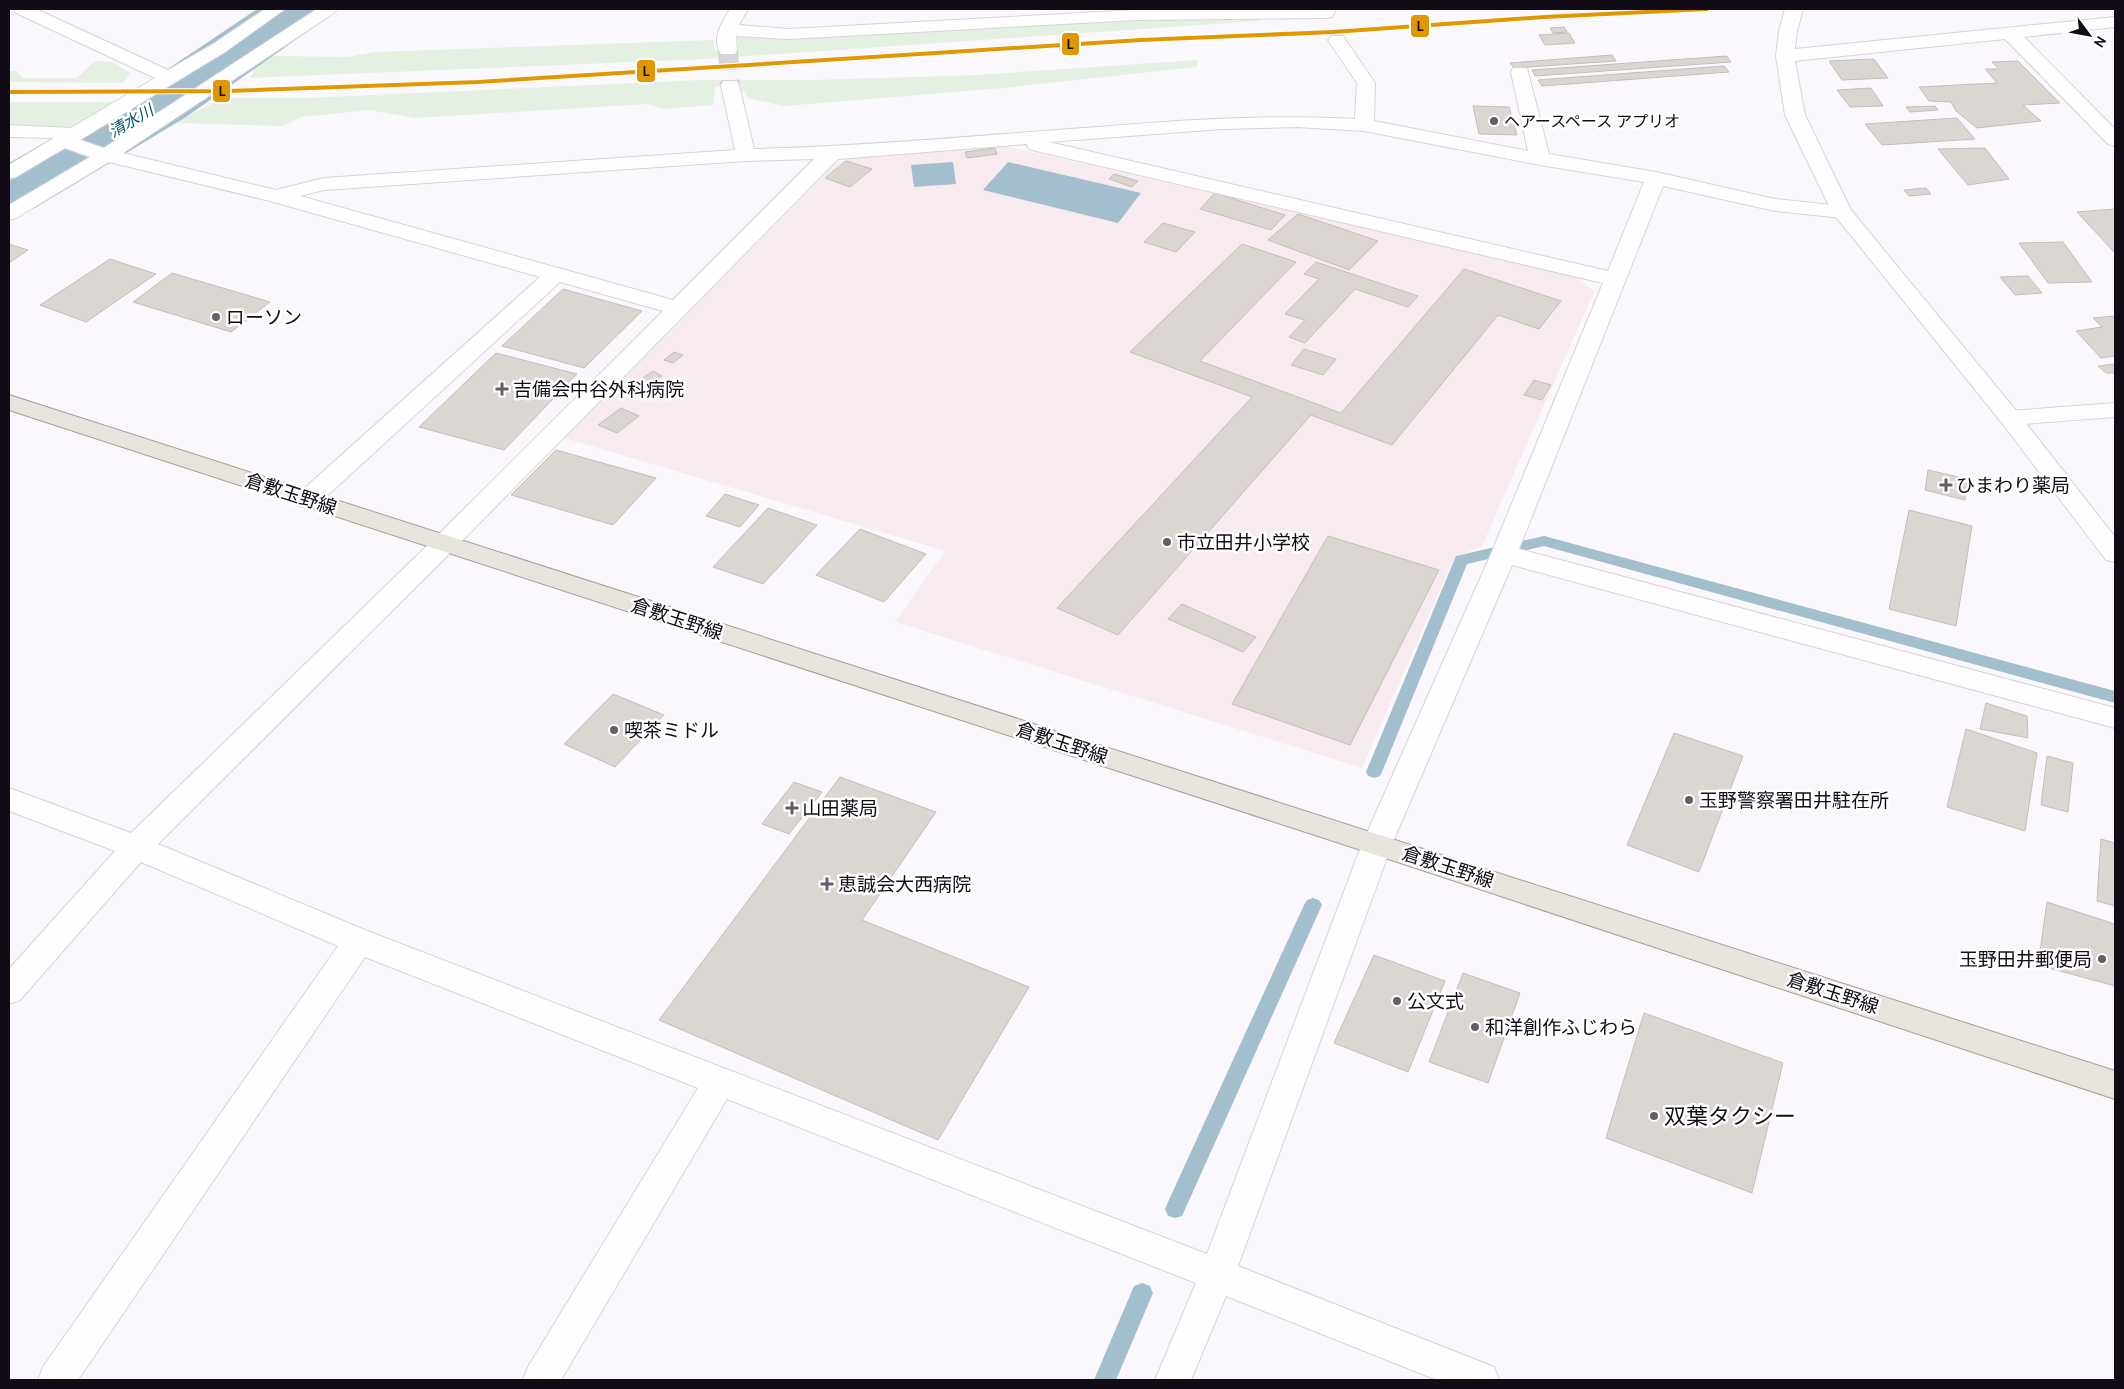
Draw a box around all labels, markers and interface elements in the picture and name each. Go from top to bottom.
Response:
north arrow [2064,10,2114,60]
line badge: L [1410,14,1430,38]
text: L [1417,17,1424,35]
line badge: L [1061,32,1080,56]
text: N [2090,33,2110,51]
text: L [1067,35,1074,53]
line badge: L [636,59,656,83]
text: L [643,62,650,80]
line badge: L [212,79,231,103]
text: L [219,82,226,100]
water label: 清水川 [105,100,158,141]
place label: ヘアースペース アプリオ [1504,112,1680,131]
marker: ヘアースペース アプリオ [1488,115,1500,127]
place label: ローソン [226,306,302,329]
marker: ローソン [210,311,222,323]
place label: 吉備会中谷外科病院 [513,378,684,401]
marker: 吉備会中谷外科病院 [495,382,509,396]
street label: 倉敷玉野線 [242,468,340,520]
place label: ひまわり薬局 [1956,474,2070,497]
marker: ひまわり薬局 [1940,479,1952,491]
place label: 市立田井小学校 [1177,531,1310,554]
marker: 市立田井小学校 [1161,536,1173,548]
street label: 倉敷玉野線 [628,593,726,645]
street label: 倉敷玉野線 [1013,717,1111,769]
place label: 喫茶ミドル [624,719,719,742]
marker: 喫茶ミドル [608,724,620,736]
place label: 玉野警察署田井駐在所 [1699,789,1889,812]
marker: 玉野警察署田井駐在所 [1683,794,1695,806]
place label: 山田薬局 [802,797,878,820]
marker: 山田薬局 [786,802,798,814]
street label: 倉敷玉野線 [1399,841,1497,893]
place label: 恵誠会大西病院 [838,873,971,896]
marker: 恵誠会大西病院 [820,877,834,891]
place label: 玉野田井郵便局 [1959,948,2092,971]
marker: 玉野田井郵便局 [2096,953,2108,965]
street label: 倉敷玉野線 [1784,967,1882,1019]
place label: 公文式 [1407,990,1464,1013]
marker: 公文式 [1391,995,1403,1007]
place label: 和洋創作ふじわら [1485,1016,1637,1039]
marker: 和洋創作ふじわら [1469,1021,1481,1033]
place label: 双葉タクシー [1664,1103,1796,1130]
marker: 双葉タクシー [1648,1110,1660,1122]

